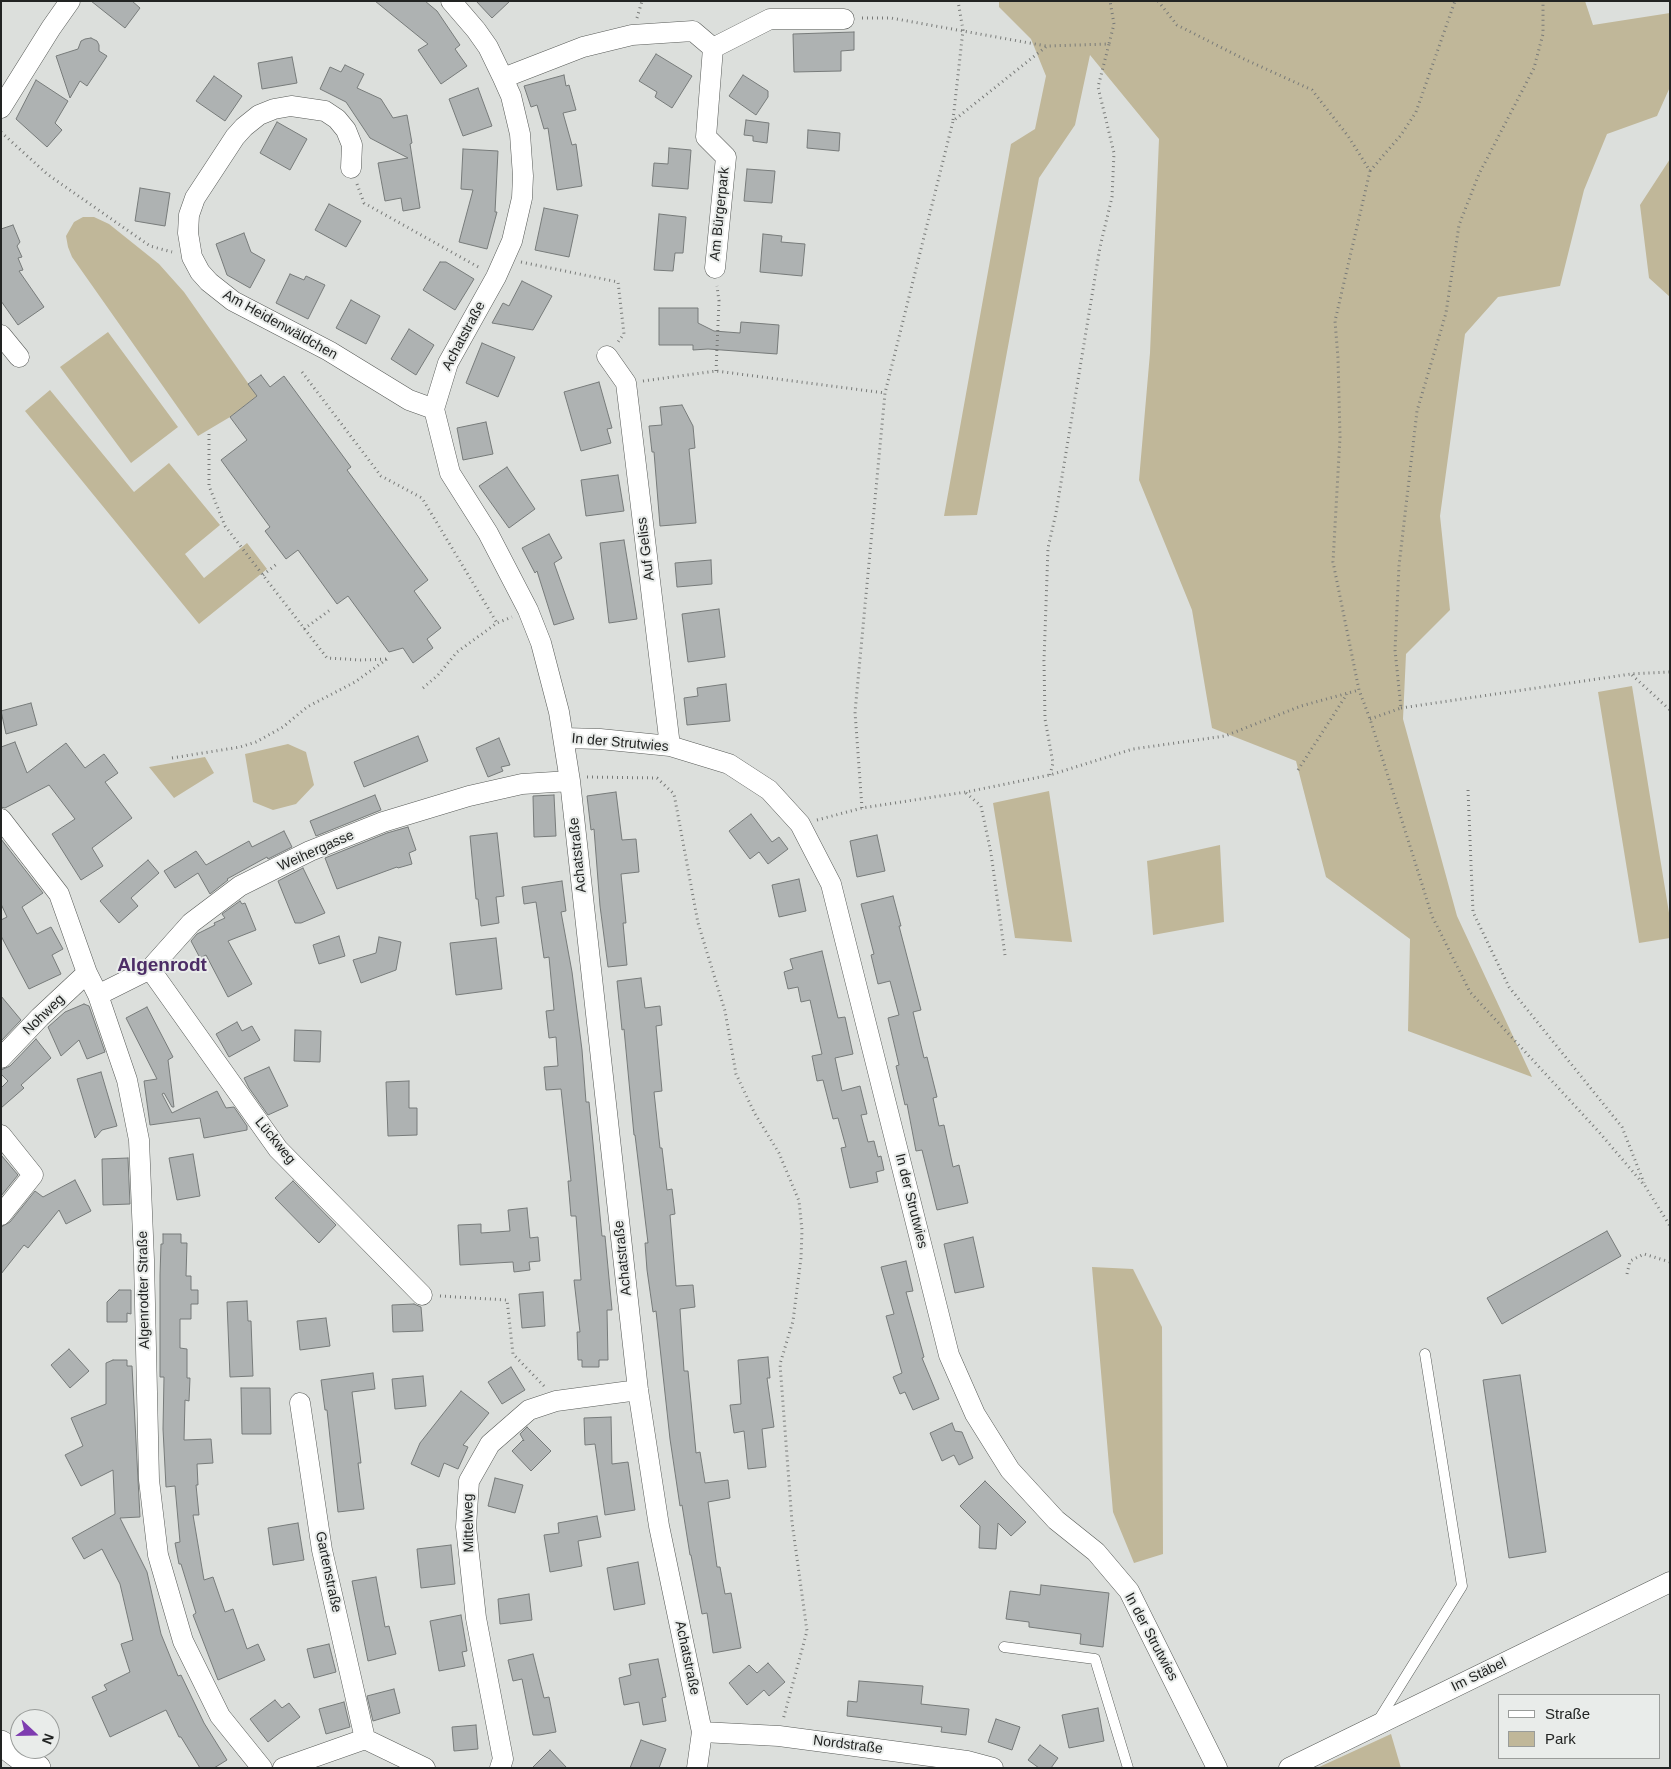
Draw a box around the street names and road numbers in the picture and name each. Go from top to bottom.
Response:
street label: Am Bürgerpark [707,166,733,262]
street label: Am Heidenwäldchen [220,287,340,363]
street label: Achatstraße [439,299,489,373]
street label: Auf Geliss [634,516,658,582]
street label: In der Strutwies [571,730,669,756]
street label: Achatstraße [566,817,590,893]
street label: Weihergasse [275,827,357,875]
street label: Nohweg [20,991,68,1039]
street label: Lückweg [251,1114,299,1168]
street label: In der Strutwies [891,1152,931,1250]
street label: Achatstraße [611,1220,635,1296]
street label: Algenrodter Straße [135,1231,153,1349]
street label: Mittelweg [460,1493,478,1553]
street label: Gartenstraße [311,1530,345,1614]
street label: In der Strutwies [1121,1590,1181,1684]
street label: Achatstraße [671,1619,703,1697]
street label: Im Stäbel [1449,1654,1509,1696]
street label: Nordstraße [812,1732,884,1758]

